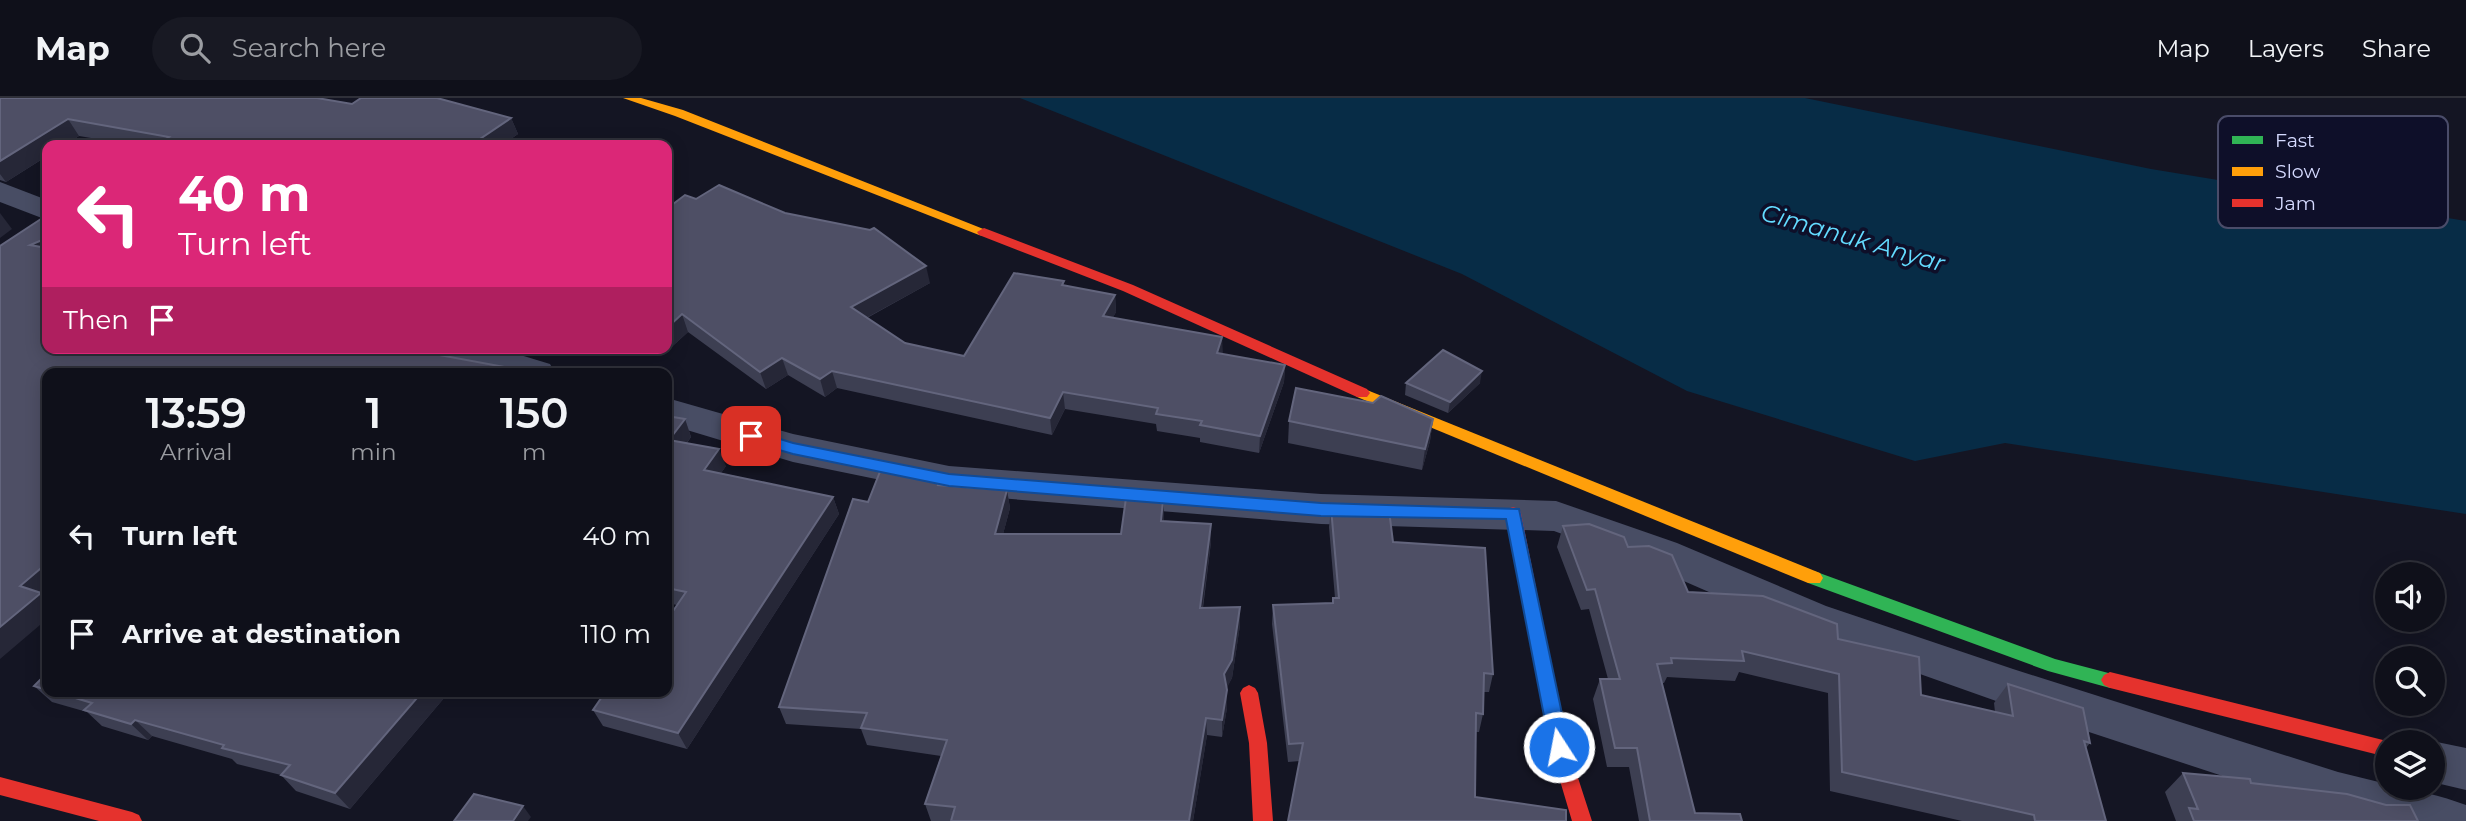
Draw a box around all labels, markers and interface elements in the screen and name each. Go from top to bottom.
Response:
search box [152,17,642,80]
text: Map [35,28,110,68]
icon: search [176,29,214,67]
text: Search here [232,32,386,64]
text: Map [2156,34,2210,63]
text: Layers [2248,34,2324,63]
text: Share [2362,34,2431,63]
legend [2218,116,2448,228]
text: Fast [2275,129,2315,152]
text: Slow [2275,160,2320,183]
text: 40 m [178,164,310,223]
icon: left [63,168,154,259]
text: Jam [2274,192,2316,215]
water label: Cimanuk Anyar [1758,197,1950,278]
text: Turn left [178,224,312,263]
icon: arrive [143,301,181,339]
text: Then [63,304,129,336]
text: 13:59 [145,387,247,439]
text: 1 [365,387,381,439]
text: 150 [500,387,569,439]
pin [721,406,781,466]
icon: arrive [732,417,770,455]
text: Arrival [160,438,232,466]
text: min [350,438,396,466]
text: m [522,438,546,466]
icon: left [63,517,101,555]
text: Turn left [122,520,238,552]
text: 40 m [582,520,651,552]
map controls [2375,562,2445,800]
button: sound [2375,562,2445,632]
icon: arrive [63,615,101,653]
text: Arrive at destination [122,618,401,650]
text: 110 m [581,618,651,650]
button: search [2375,646,2445,716]
position arrow [1522,710,1596,784]
button: layers [2375,730,2445,800]

